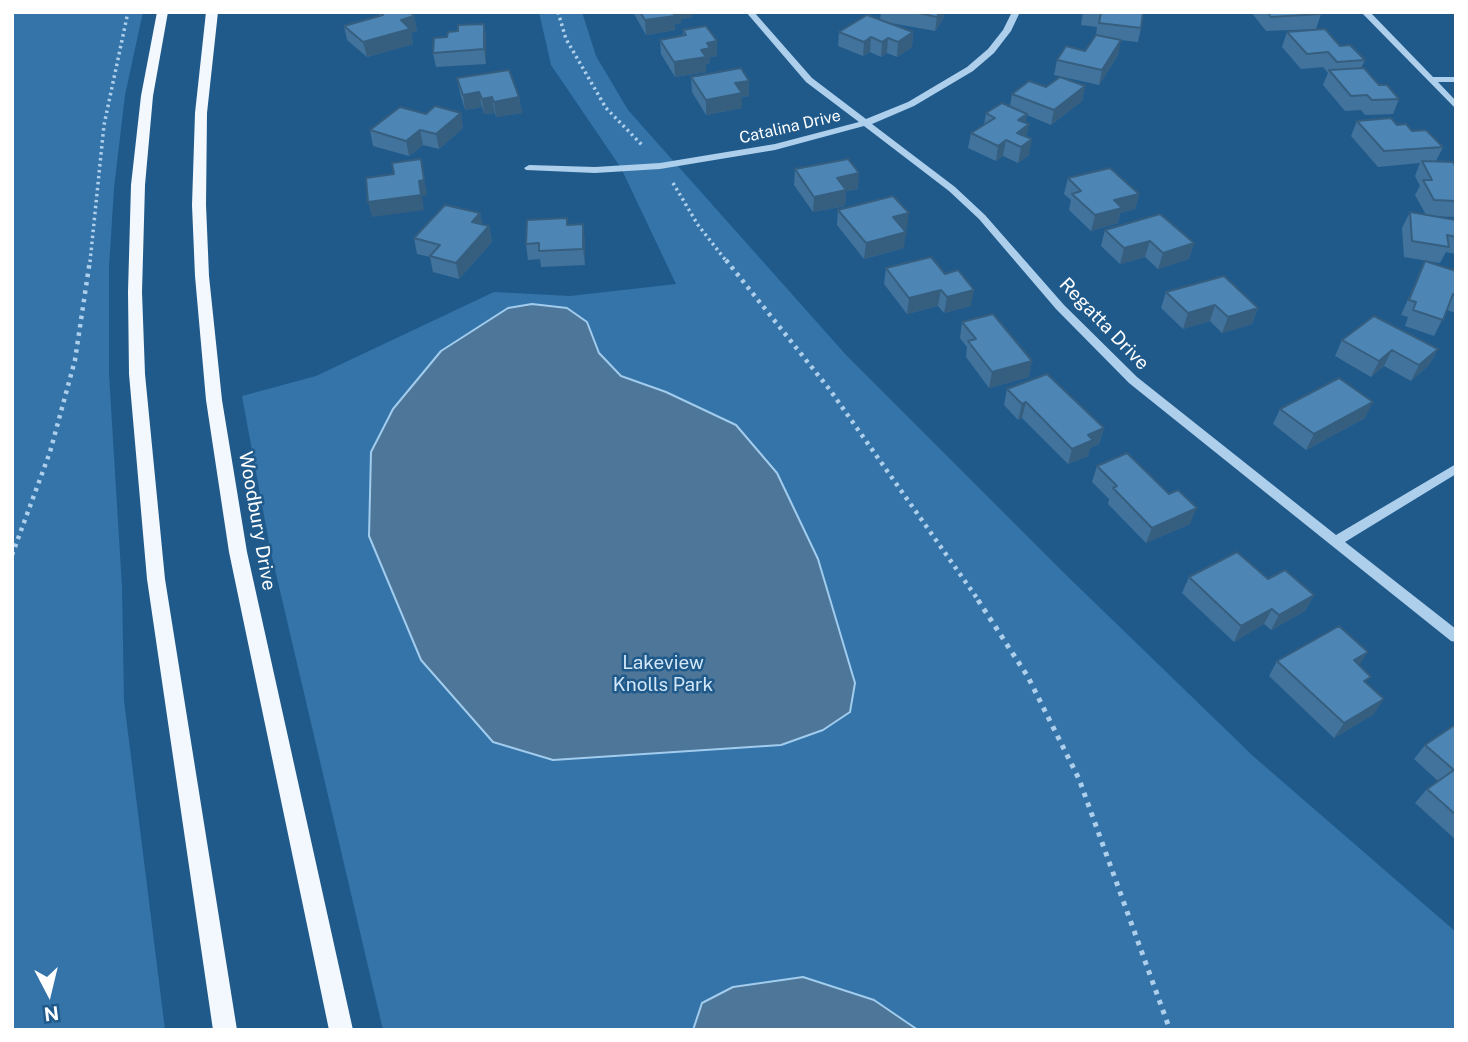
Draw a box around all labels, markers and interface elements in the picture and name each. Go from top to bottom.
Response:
street label: Catalina Drive [737,106,843,148]
street label: Regatta Drive [1054,273,1154,375]
street label: Woodbury Drive [234,450,280,592]
park label: Lakeview Knolls Park [613,652,713,696]
north arrow [14,958,84,1028]
text: N [43,1002,60,1026]

